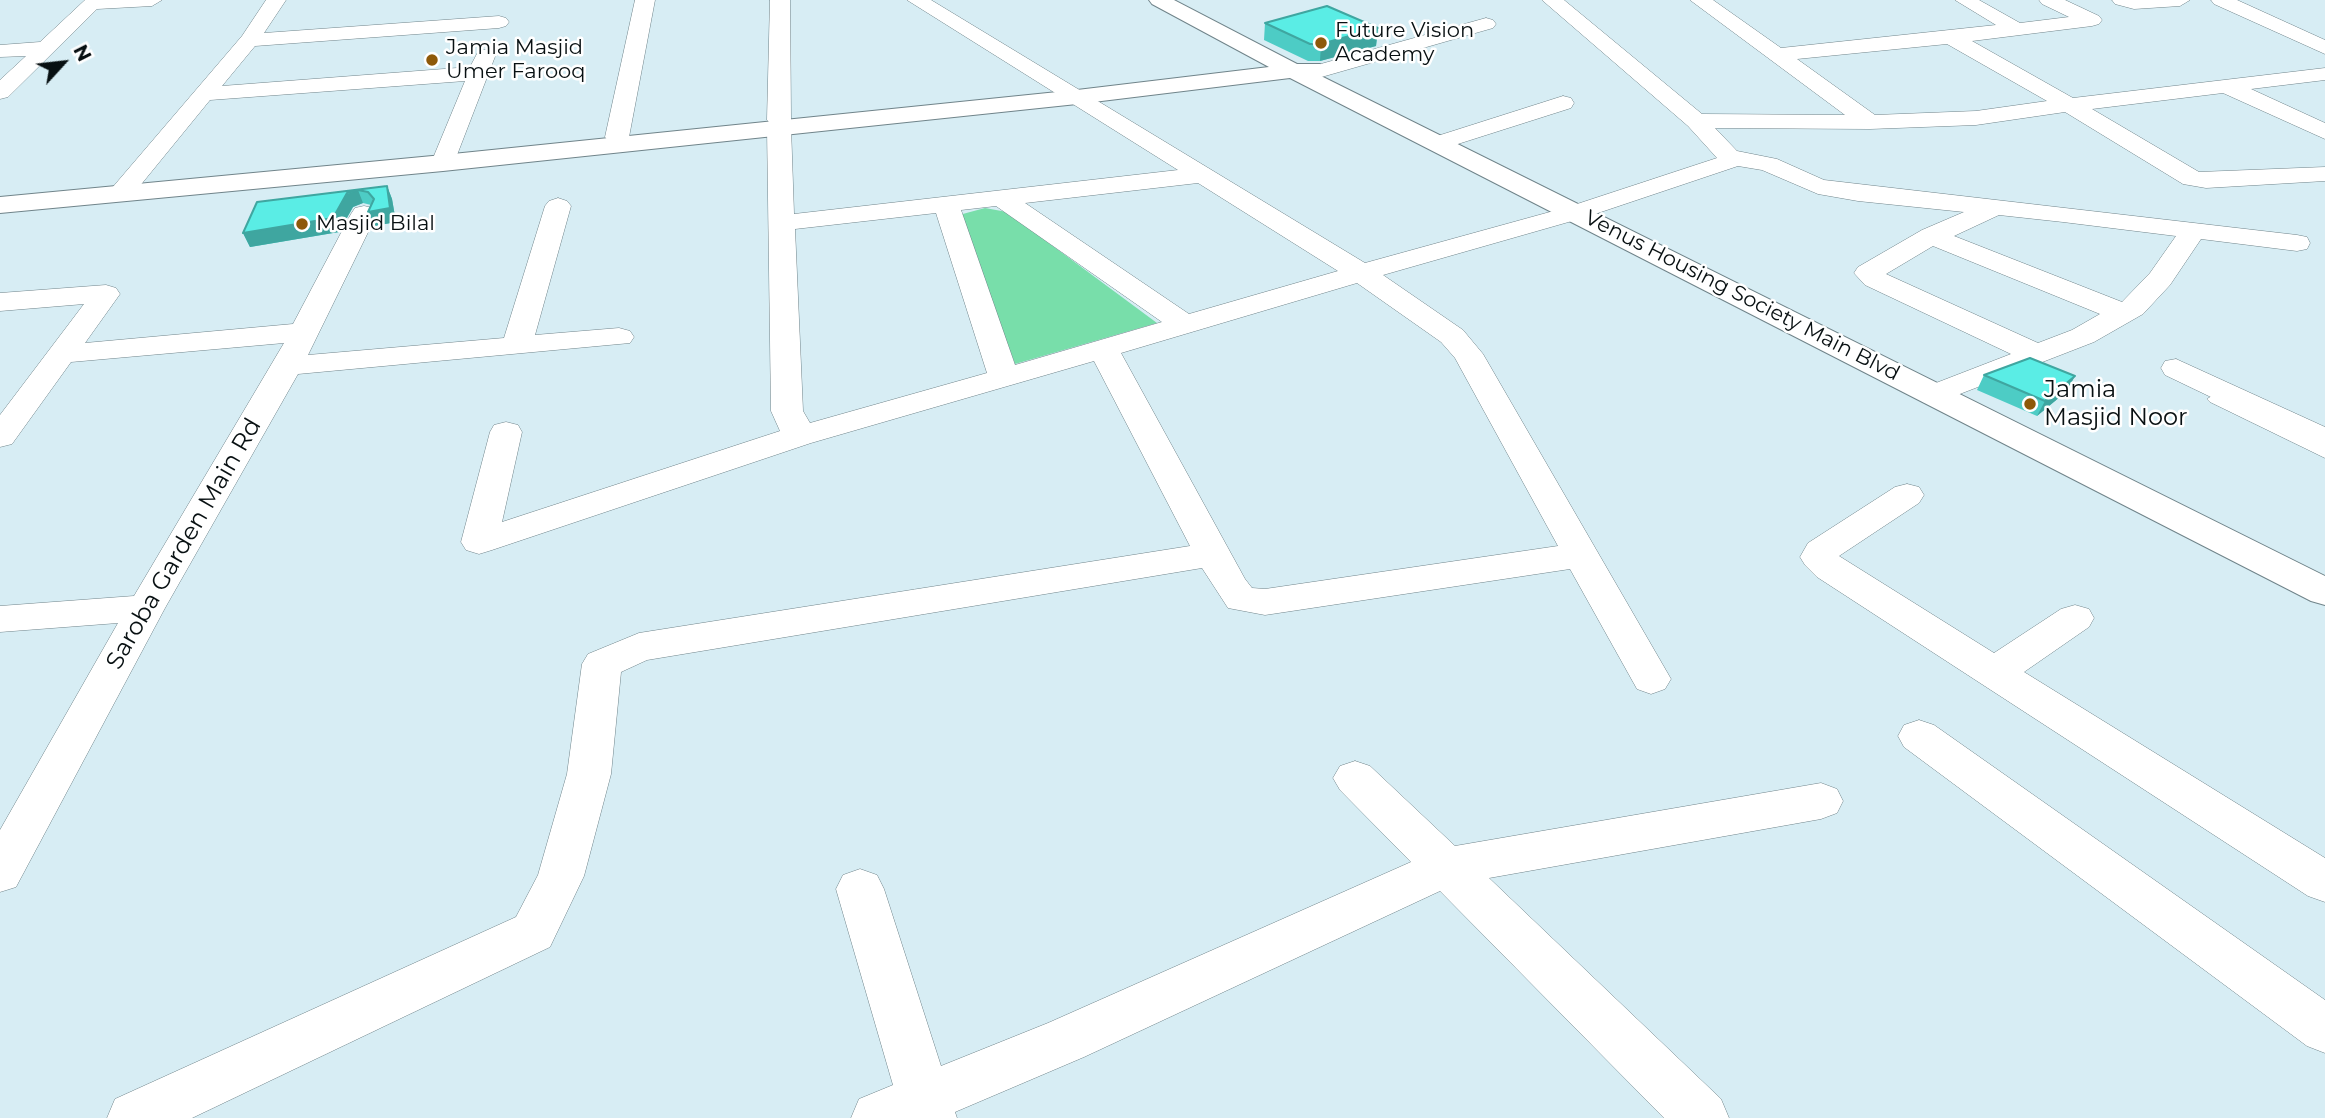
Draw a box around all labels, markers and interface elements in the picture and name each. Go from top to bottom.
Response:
place label: Future Vision Academy [1335,18,1474,68]
north arrow [28,28,98,98]
place label: Jamia Masjid Umer Farooq [446,35,585,85]
marker: Future Vision Academy [1313,35,1329,51]
text: N [68,41,96,65]
marker: Jamia Masjid Umer Farooq [424,52,440,68]
street label: Venus Housing Society Main Blvd [1580,205,1904,387]
place label: Masjid Bilal [316,211,435,237]
marker: Masjid Bilal [294,216,310,232]
place label: Jamia Masjid Noor [2044,376,2188,432]
marker: Jamia Masjid Noor [2022,396,2038,412]
street label: Saroba Garden Main Rd [100,413,268,675]

